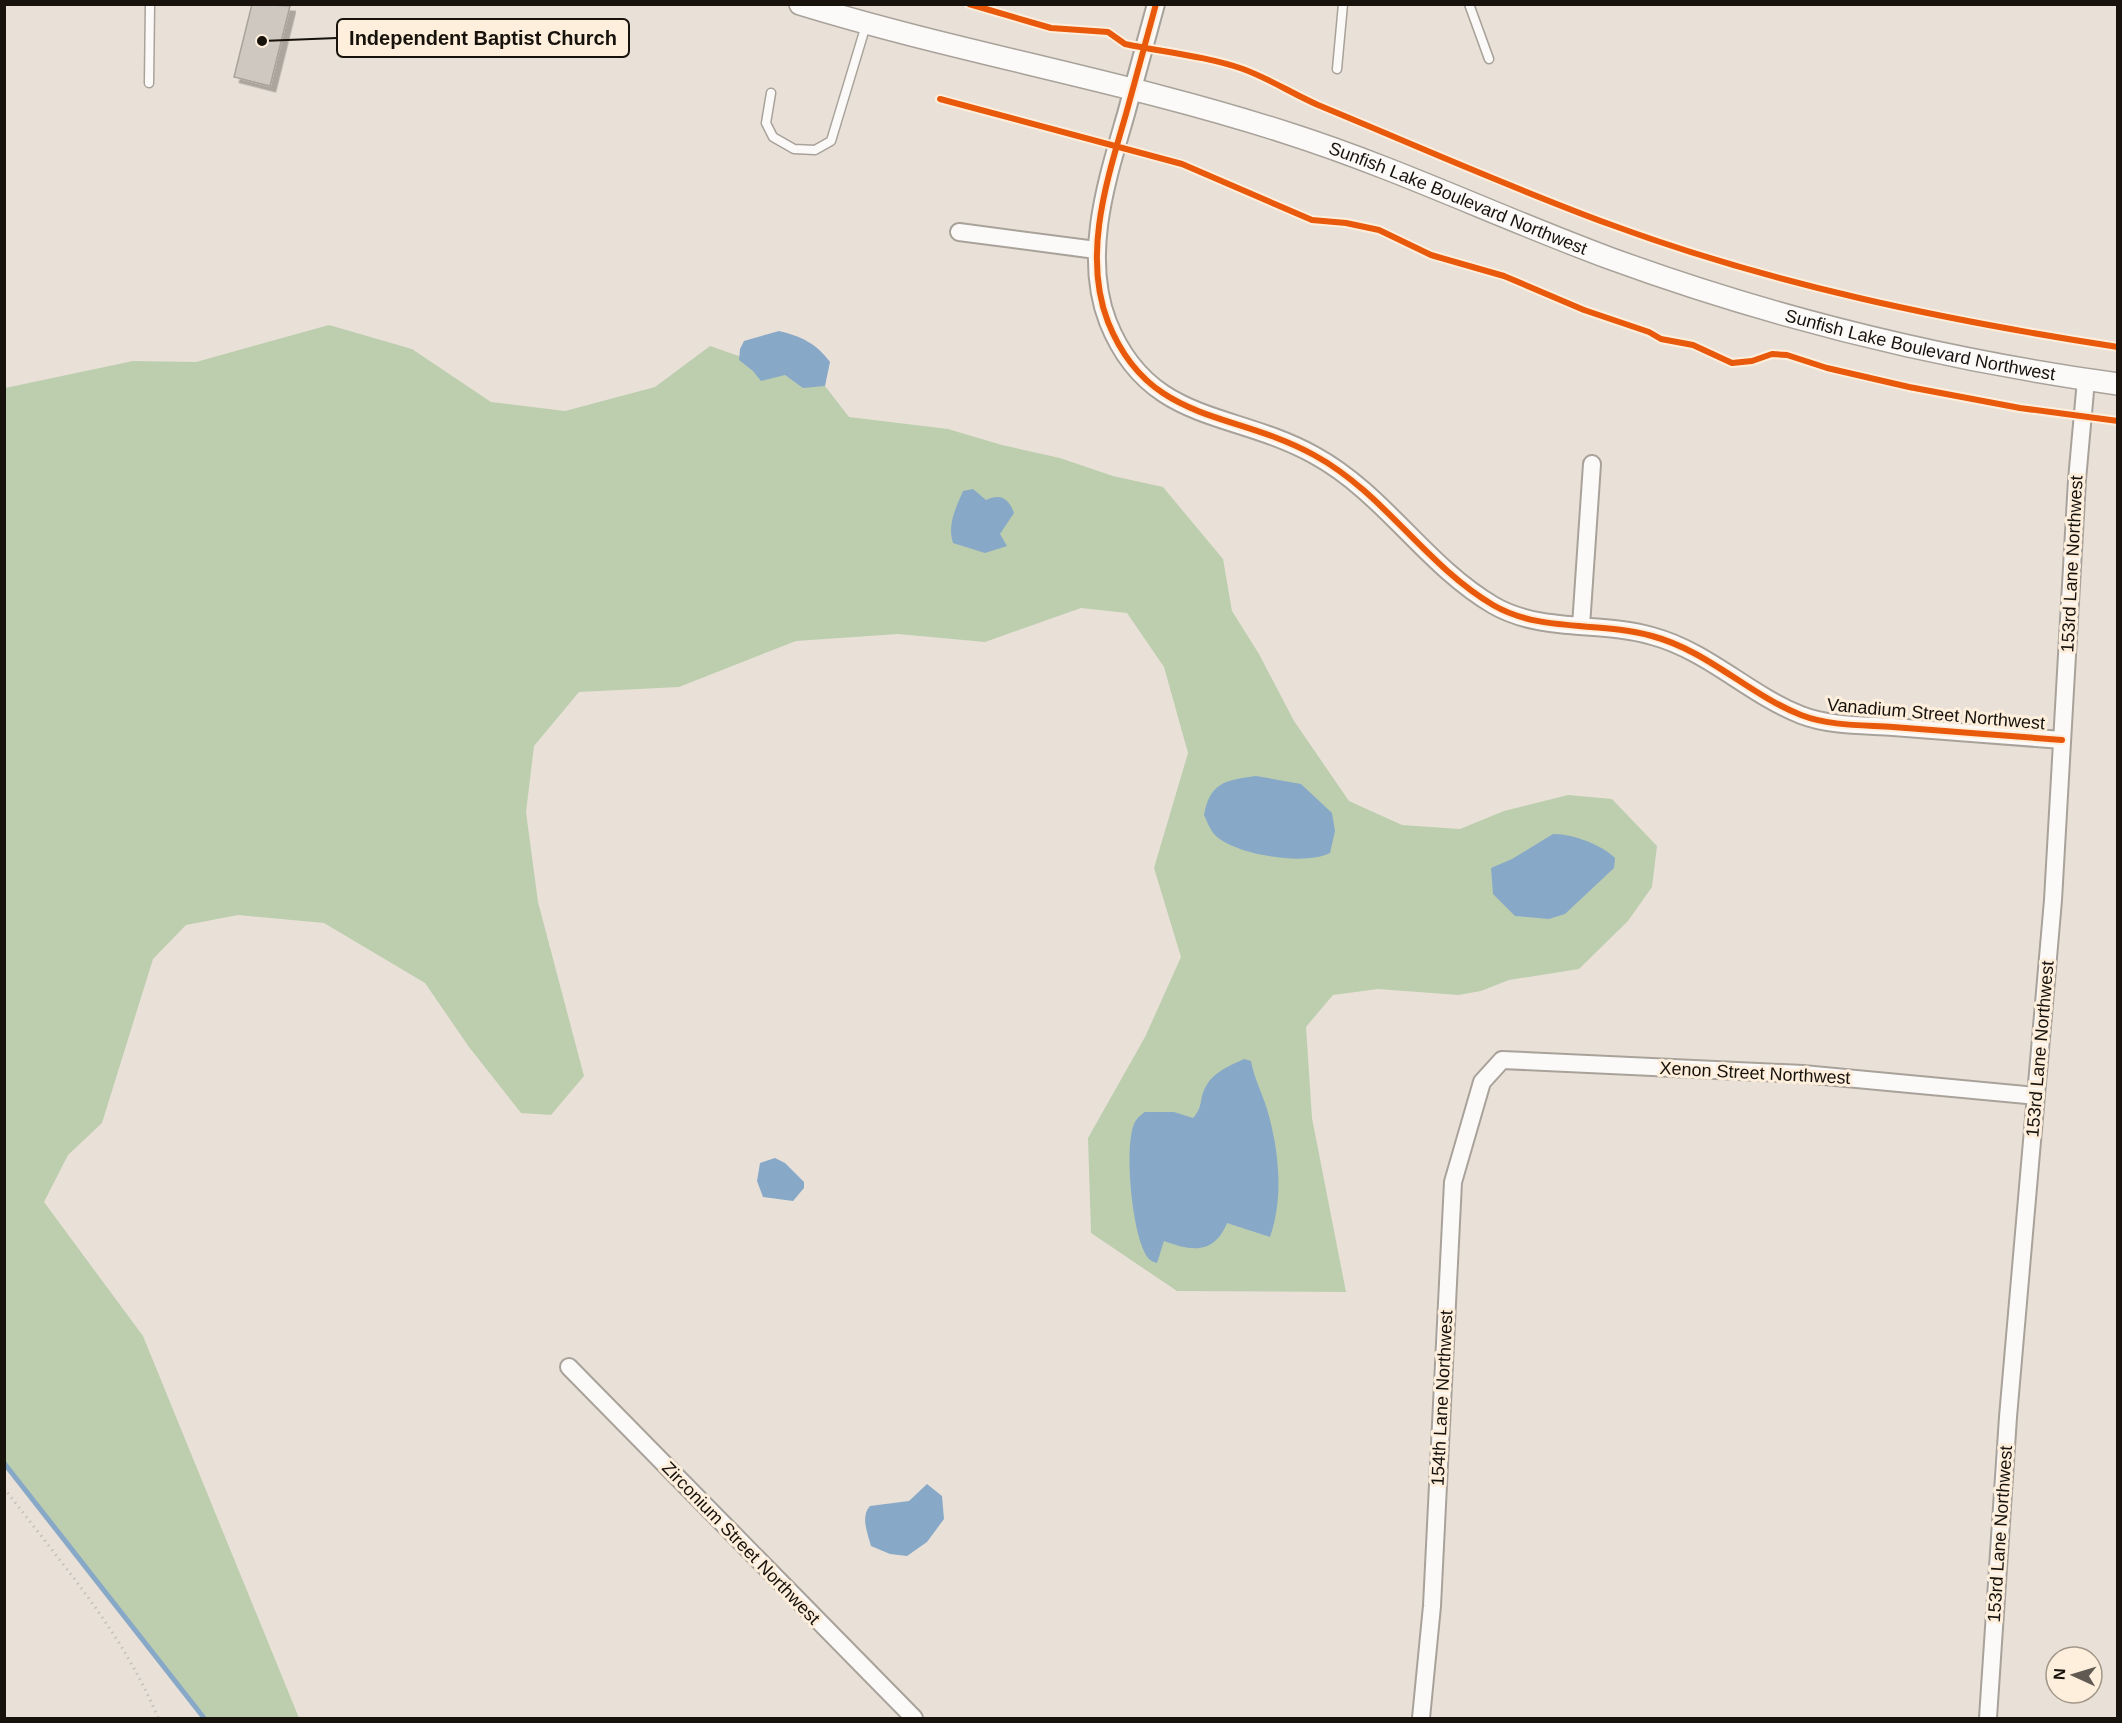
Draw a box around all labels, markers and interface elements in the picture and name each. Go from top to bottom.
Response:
callout: Independent Baptist Church [337,19,629,57]
text: Independent Baptist Church [349,27,617,49]
street label: Sunfish Lake Boulevard Northwest [1326,138,1590,259]
street label: Sunfish Lake Boulevard Northwest [1783,305,2057,384]
street label: 153rd Lane Northwest [2057,475,2087,653]
street label: Vanadium Street Northwest [1826,695,2046,733]
street label: 153rd Lane Northwest [2022,960,2058,1138]
street label: Xenon Street Northwest [1659,1058,1851,1088]
street label: 154th Lane Northwest [1427,1310,1457,1486]
street label: 153rd Lane Northwest [1984,1445,2016,1623]
street label: Zirconium Street Northwest [658,1458,824,1628]
north arrow [2044,1645,2104,1705]
text: N [2051,1668,2068,1680]

